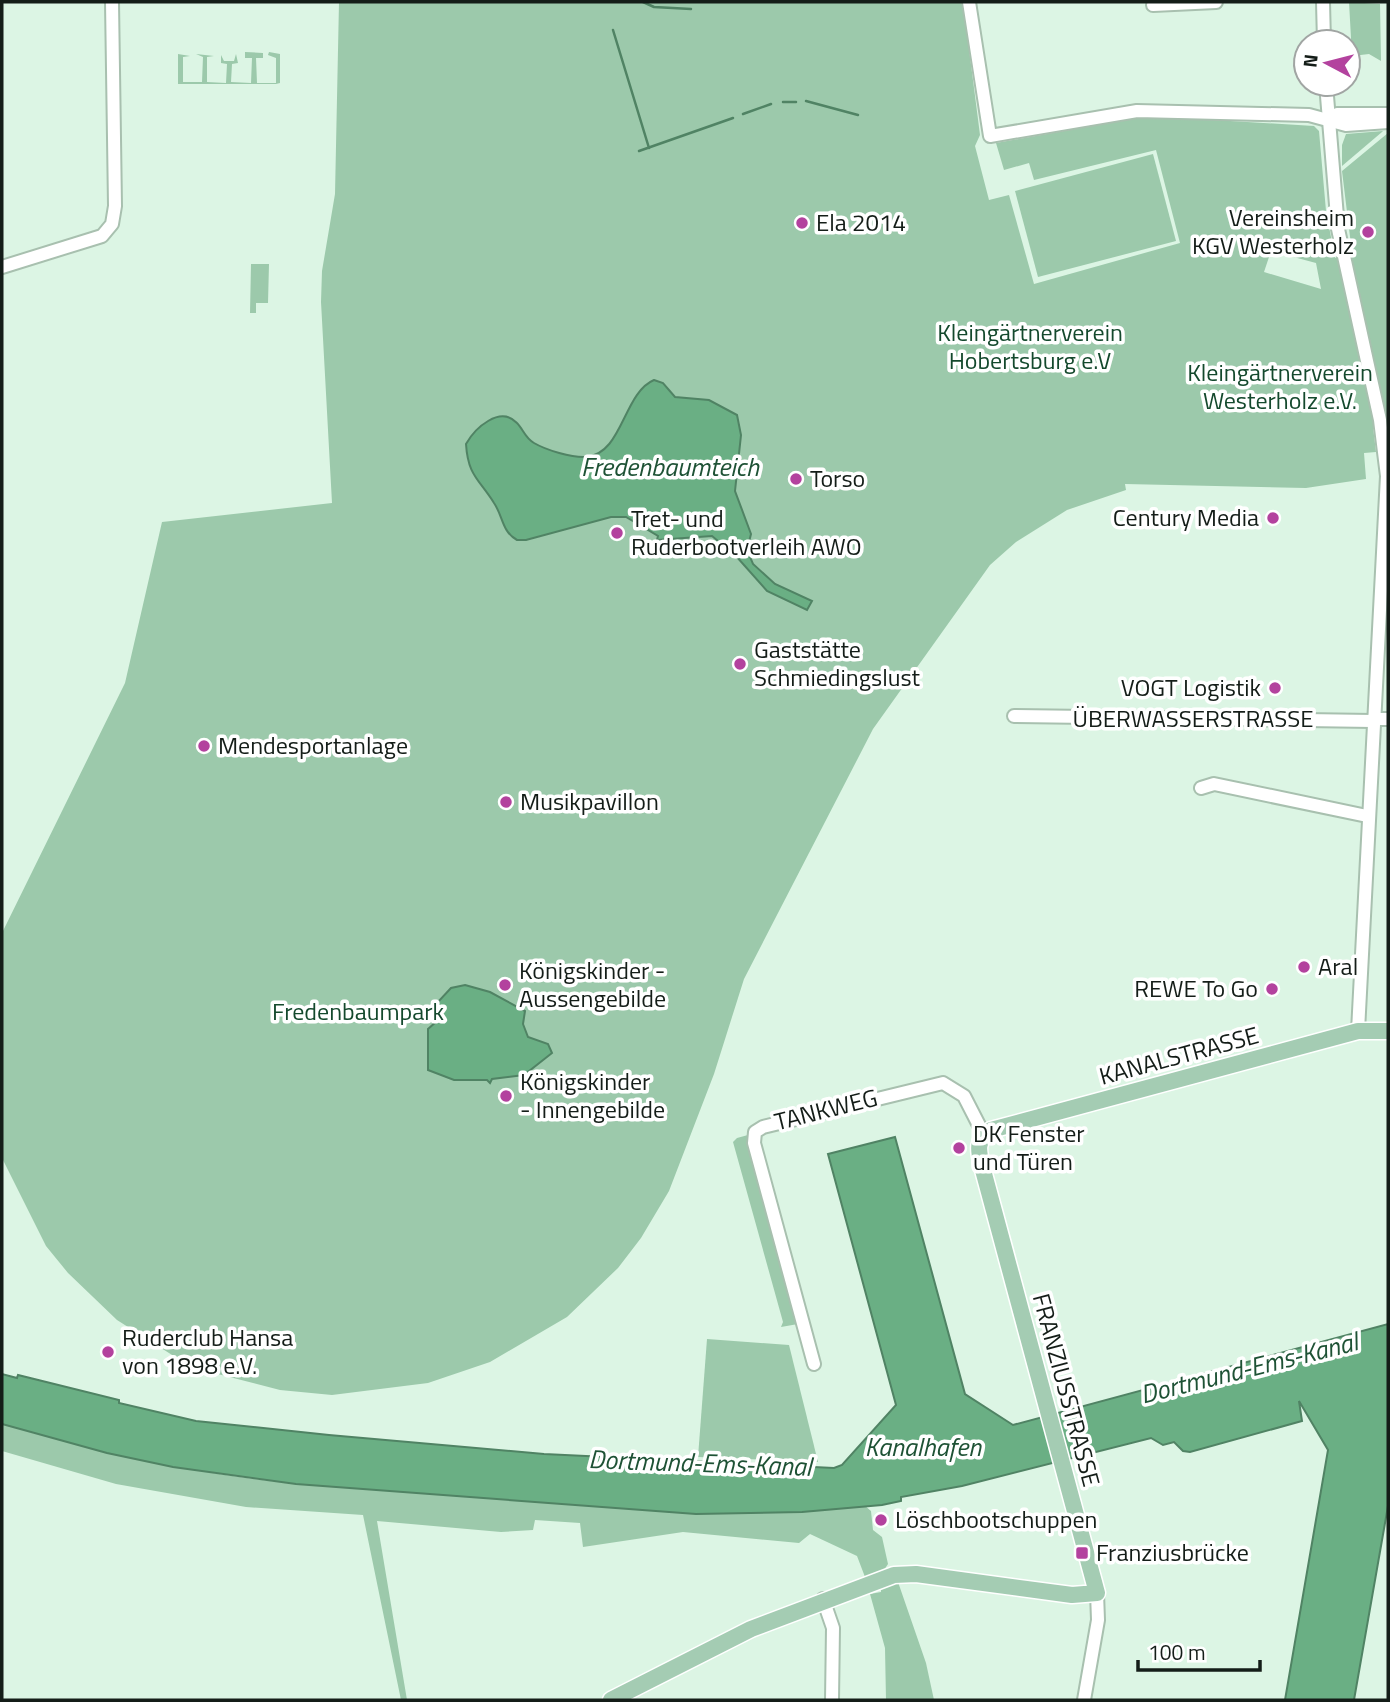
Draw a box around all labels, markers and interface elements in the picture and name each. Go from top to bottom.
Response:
north arrow [1292,28,1362,98]
text: N [1294,53,1325,69]
place label: Vereinsheim KGV Westerholz [1192,199,1354,263]
place label: Ela 2014 [816,204,906,240]
marker: Ela 2014 [794,215,810,231]
marker: Vereinsheim KGV Westerholz [1360,224,1376,240]
park label: Kleingärtnerverein Hobertsburg e.V [937,314,1123,378]
park label: Kleingärtnerverein Westerholz e.V. [1187,354,1373,418]
water label: Fredenbaumteich [581,447,760,486]
place label: Torso [810,460,865,496]
marker: Torso [788,471,804,487]
place label: Century Media [1113,499,1259,535]
place label: Tret- und Ruderbootverleih AWO [631,500,862,564]
marker: Century Media [1265,510,1281,526]
marker: Tret- und Ruderbootverleih AWO [609,525,625,541]
place label: Gaststätte Schmiedingslust [754,631,921,695]
marker: Gaststätte Schmiedingslust [732,656,748,672]
place label: VOGT Logistik [1121,669,1262,705]
marker: VOGT Logistik [1267,680,1283,696]
street label: ÜBERWASSERSTRASSE [1073,700,1313,736]
place label: Mendesportanlage [218,727,408,763]
marker: Mendesportanlage [196,738,212,754]
place label: Musikpavillon [520,783,659,819]
marker: Musikpavillon [498,794,514,810]
place label: Aral [1318,948,1358,984]
place label: Königskinder - Aussengebilde [519,952,666,1016]
marker: Aral [1296,959,1312,975]
place label: REWE To Go [1134,970,1258,1006]
marker: Königskinder - Aussengebilde [497,977,513,993]
marker: REWE To Go [1264,981,1280,997]
park label: Fredenbaumpark [272,993,444,1029]
street label: KANALSTRASSE [1095,1016,1262,1094]
place label: Königskinder - Innengebilde [520,1063,665,1127]
street label: TANKWEG [771,1079,881,1139]
marker: Königskinder - Innengebilde [498,1088,514,1104]
place label: DK Fenster und Türen [973,1115,1085,1179]
marker: DK Fenster und Türen [951,1140,967,1156]
street label: FRANZIUSSTRASSE [1024,1289,1110,1490]
place label: Ruderclub Hansa von 1898 e.V. [122,1319,293,1383]
water label: Dortmund-Ems-Kanal [1136,1321,1365,1413]
marker: Ruderclub Hansa von 1898 e.V. [100,1344,116,1360]
water label: Kanalhafen [865,1427,982,1466]
water label: Dortmund-Ems-Kanal [588,1439,816,1486]
place label: Löschbootschuppen [895,1501,1097,1537]
marker: Löschbootschuppen [873,1512,889,1528]
place label: Franziusbrücke [1096,1534,1249,1570]
marker: Franziusbrücke [1074,1545,1090,1561]
scale bar [1138,1628,1260,1672]
text: 100 m [1148,1636,1205,1668]

